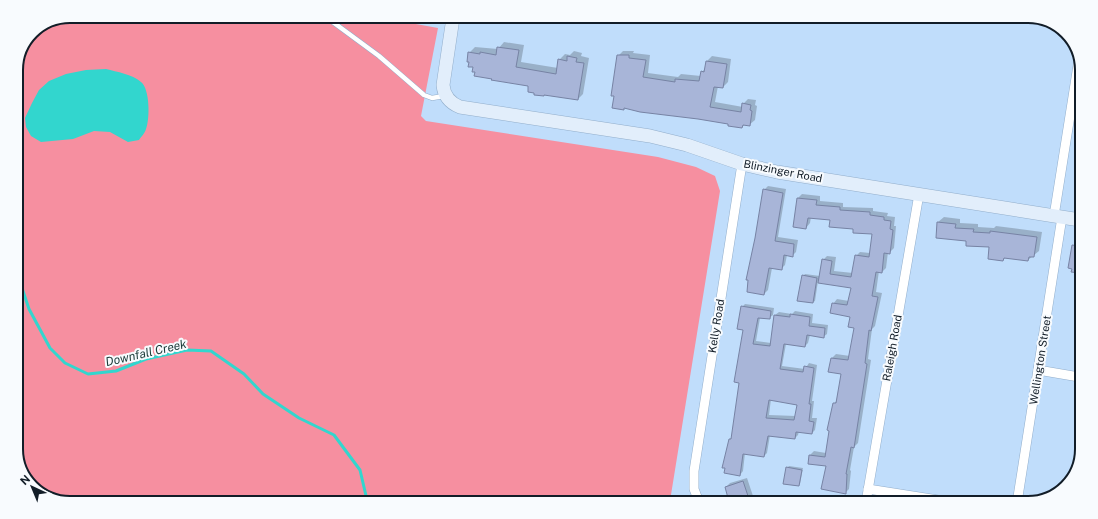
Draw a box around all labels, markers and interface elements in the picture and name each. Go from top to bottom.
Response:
street label: Blinzinger Road [743,157,823,185]
street label: Kelly Road [706,298,726,354]
street label: Raleigh Road [880,314,904,382]
street label: Wellington Street [1027,315,1053,405]
water label: Downfall Creek [104,337,188,369]
north arrow [12,467,52,507]
text: N [18,473,32,487]

